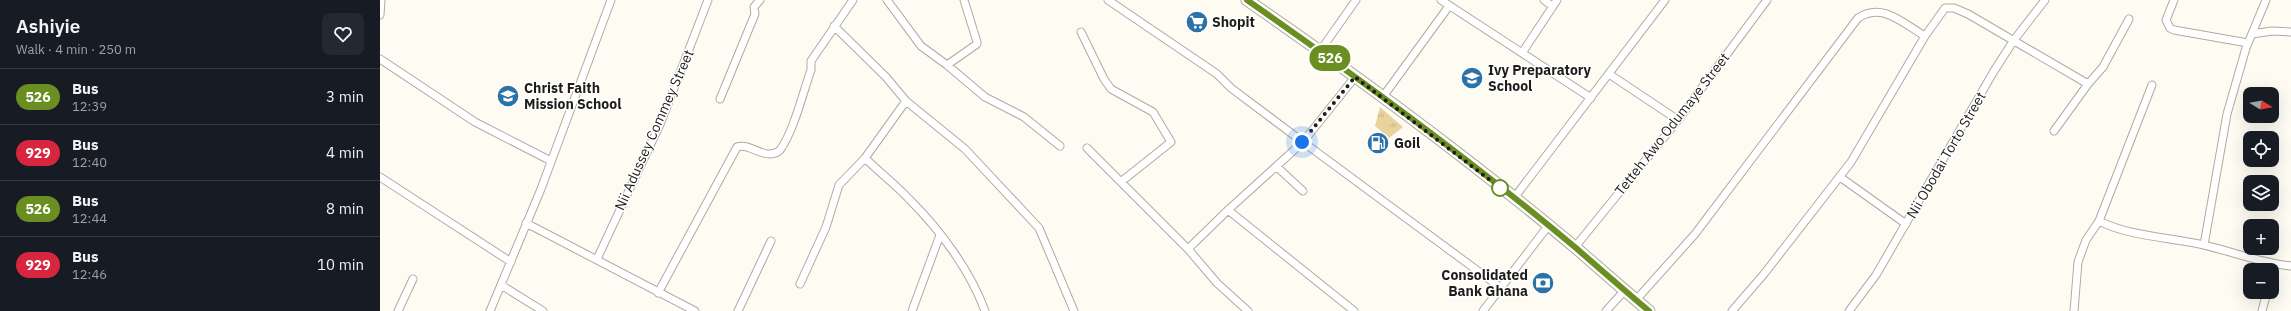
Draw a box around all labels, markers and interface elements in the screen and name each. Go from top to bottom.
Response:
supermarket icon: Shopit [1184,9,1210,35]
button: heart [322,13,364,55]
place label: Shopit [1212,13,1255,31]
text: Ashiyie [16,14,80,38]
text: Walk · 4 min · 250 m [16,41,136,58]
line badge: 526 [1307,45,1353,71]
street label: Nii Adussey Commey Street [610,47,698,213]
text: 526 [1317,49,1343,67]
street label: Tetteh Awo Odumaye Street [1611,49,1733,199]
place label: Ivy Preparatory School [1488,61,1592,95]
school or university icon: Ivy Preparatory School [1459,65,1485,91]
text: Bus [72,79,99,98]
place label: Christ Faith Mission School [524,79,621,113]
school or university icon: Christ Faith Mission School [495,83,521,109]
text: 3 min [326,87,364,106]
north arrow [2243,87,2279,123]
map controls [2243,87,2279,299]
text: 526 [25,88,51,106]
street label: Nii Obodai Torto Street [1902,89,1990,221]
text: 12:39 [72,98,107,115]
fuel station icon: Goil [1365,130,1391,156]
button: locate [2243,131,2279,167]
your location [1292,132,1312,152]
place label: Goil [1394,134,1420,152]
text: Bus [72,135,99,154]
text: 4 min [326,143,364,162]
text: 929 [25,144,51,162]
text: 12:40 [72,154,107,171]
button: layers [2243,175,2279,211]
unlabelled marker [1491,179,1509,197]
text: Bus [72,191,99,210]
text: 8 min [326,199,364,218]
text: 526 [25,200,51,218]
text: 12:44 [72,210,107,227]
button: + [2243,219,2279,255]
text: Bus [72,247,99,266]
text: 10 min [317,255,364,274]
text: 929 [25,256,51,274]
button: − [2243,263,2279,299]
text: 12:46 [72,266,107,283]
place label: Consolidated Bank Ghana [1441,266,1528,300]
bank icon: Consolidated Bank Ghana [1530,270,1556,296]

